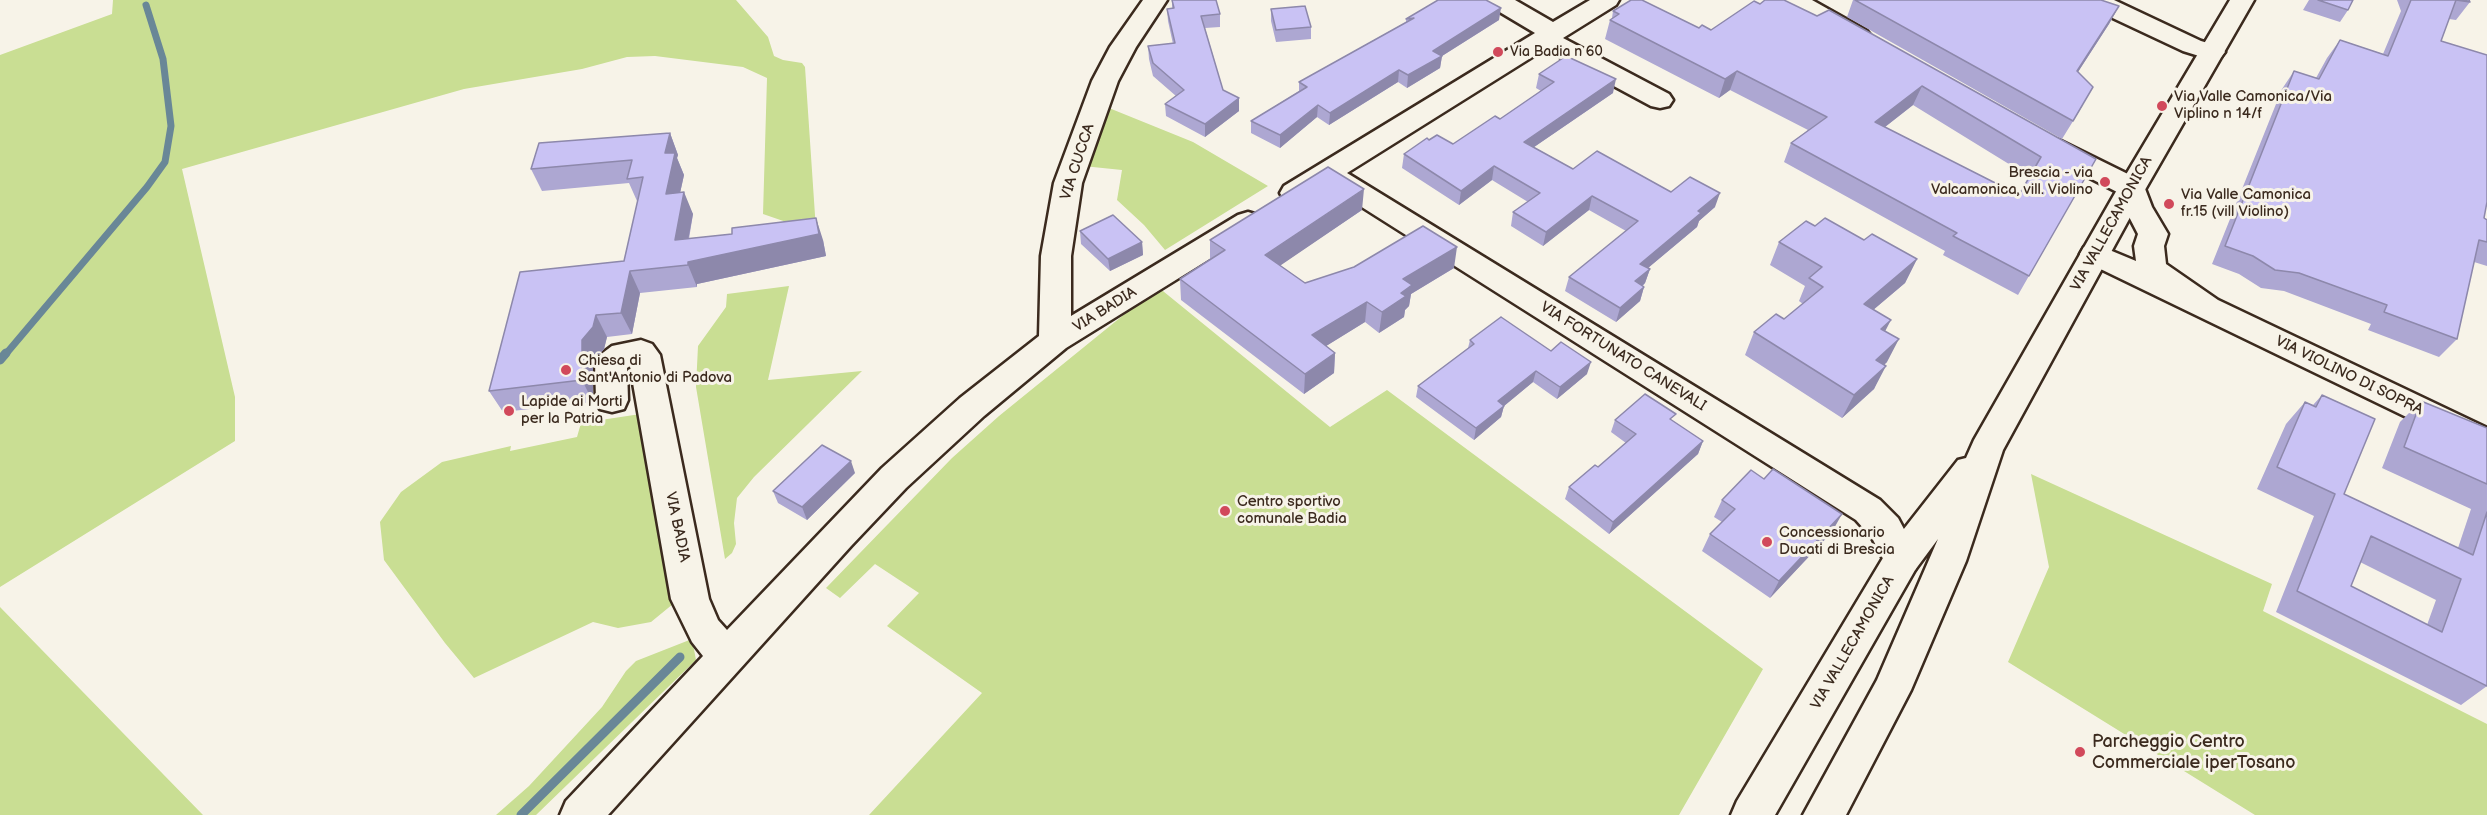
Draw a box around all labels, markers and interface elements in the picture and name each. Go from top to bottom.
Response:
place label: Via Badia n 60 [1510,44,1603,60]
marker: Via Badia n 60 [1491,45,1505,59]
place label: Via Valle Camonica/Via Viplino n 14/f [2174,88,2332,123]
marker: Via Valle Camonica/Via Viplino n 14/f [2155,99,2169,113]
street label: VIA CUCCA [1057,122,1099,202]
street label: VIA VALLECAMONICA [2067,153,2157,295]
place label: Brescia - via Valcamonica, vill. Violino [1931,164,2093,199]
marker: Brescia - via Valcamonica, vill. Violino [2098,175,2112,189]
place label: Via Valle Camonica fr.15 (vill Violino) [2181,186,2311,221]
marker: Via Valle Camonica fr.15 (vill Violino) [2162,197,2176,211]
street label: VIA BADIA [1070,283,1140,337]
street label: VIA FORTUNATO CANEVALI [1537,298,1709,416]
street label: VIA VIOLINO DI SOPRA [2272,332,2426,420]
place label: Chiesa di Sant'Antonio di Padova [578,352,732,387]
marker: Chiesa di Sant'Antonio di Padova [559,363,573,377]
place label: Lapide ai Morti per la Patria [521,393,623,428]
marker: Lapide ai Morti per la Patria [502,404,516,418]
street label: VIA BADIA [661,490,693,564]
place label: Centro sportivo comunale Badia [1237,493,1347,528]
marker: Centro sportivo comunale Badia [1218,504,1232,518]
place label: Concessionario Ducati di Brescia [1779,524,1895,559]
marker: Concessionario Ducati di Brescia [1760,535,1774,549]
street label: VIA VALLECAMONICA [1807,573,1899,713]
place label: Parcheggio Centro Commerciale iperTosano [2092,731,2295,774]
marker: Parcheggio Centro Commerciale iperTosano [2073,745,2087,759]

